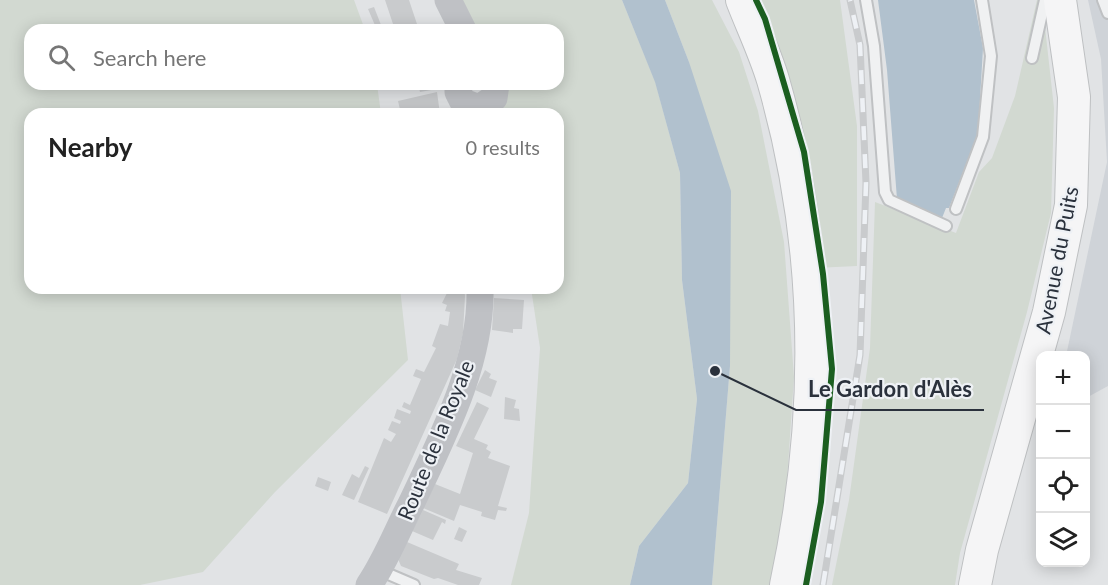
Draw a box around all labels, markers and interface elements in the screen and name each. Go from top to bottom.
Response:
search box [24,24,564,90]
icon: search [45,41,78,74]
text: Search here [93,44,206,71]
text: Nearby [48,131,133,163]
text: 0 results [465,135,540,159]
street label: Avenue du Puits [1029,184,1083,336]
map controls [1036,351,1090,567]
button: + [1036,351,1090,405]
street label: Route de la Royale [392,356,478,524]
callout: Le Gardon d'Alès [796,370,984,410]
text: Le Gardon d'Alès [808,375,972,402]
button: − [1036,405,1090,459]
button: locate [1036,459,1090,513]
button: layers [1036,513,1090,567]

